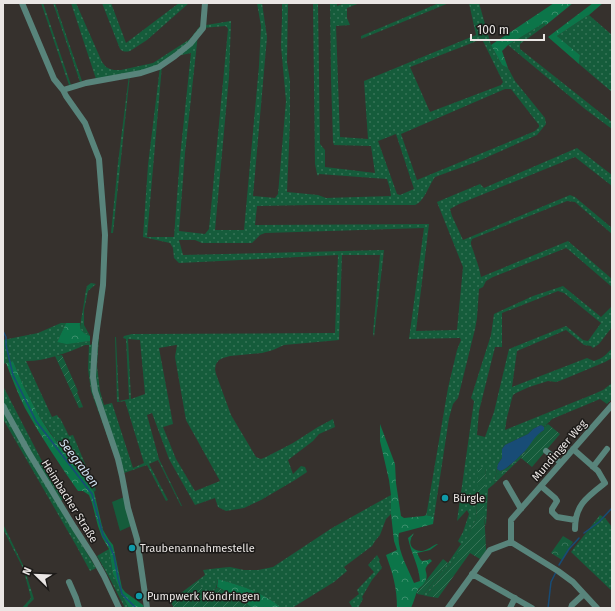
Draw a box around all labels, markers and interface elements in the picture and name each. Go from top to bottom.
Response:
scale bar [471,16,544,42]
text: 100 m [477,23,509,37]
street label: Mundinger Weg [529,417,590,484]
water label: Seegraben [56,435,102,490]
street label: Heimbacher Straße [39,457,100,545]
place label: Bürgle [453,492,485,505]
marker: Bürgle [440,493,450,503]
place label: Traubenannahmestelle [140,542,255,555]
marker: Traubenannahmestelle [127,543,137,553]
north arrow [16,555,56,595]
text: N [20,565,35,577]
place label: Pumpwerk Köndringen [147,590,260,603]
marker: Pumpwerk Köndringen [134,591,144,601]

